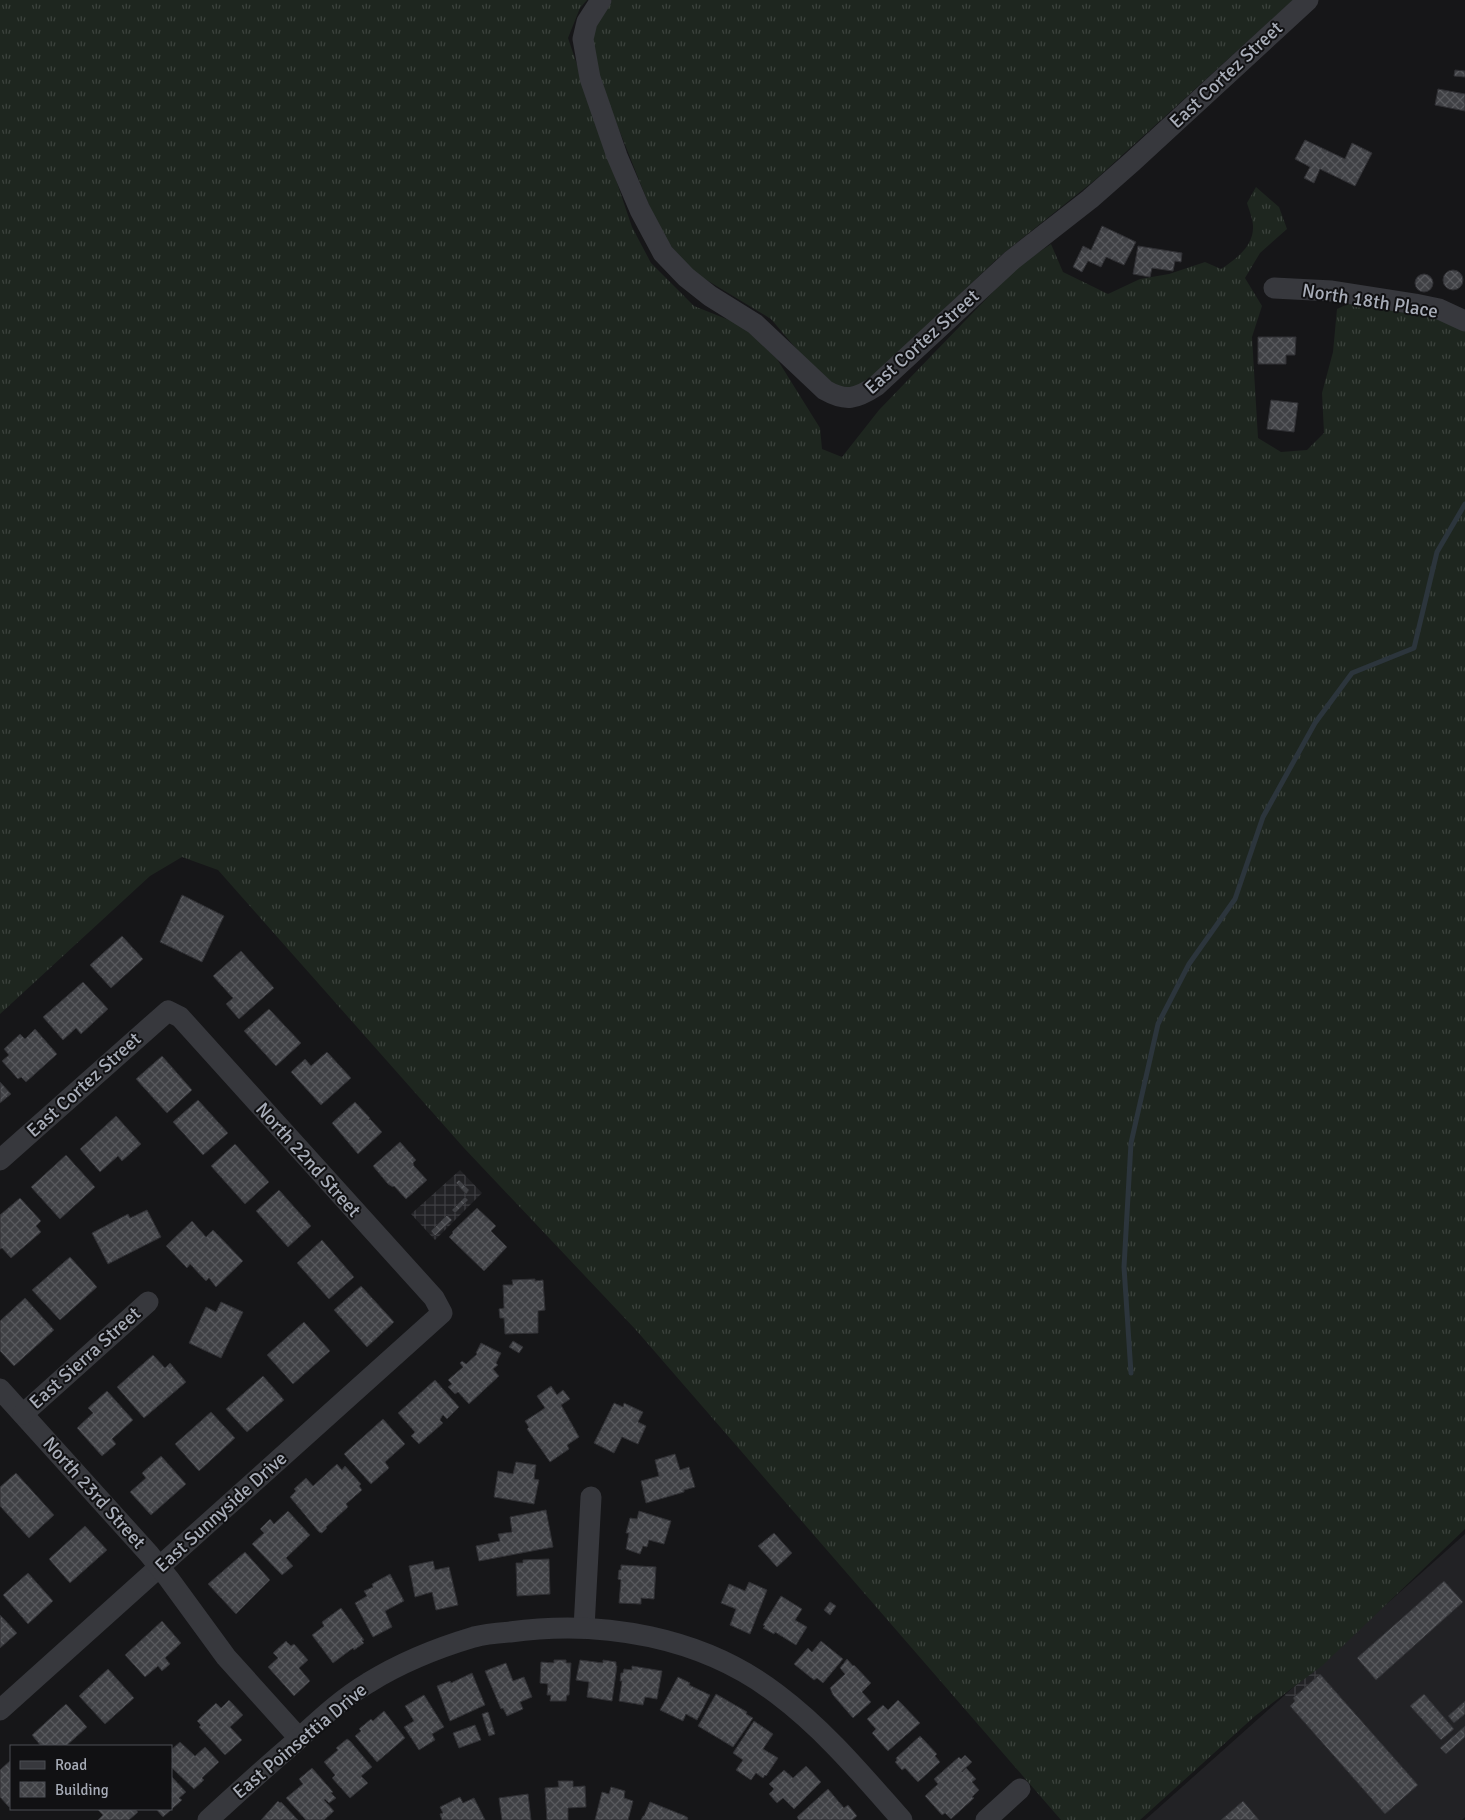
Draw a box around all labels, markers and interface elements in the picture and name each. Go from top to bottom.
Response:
street label: East Cortez Street [1164,16,1288,134]
street label: North 18th Place [1300,278,1440,324]
street label: East Cortez Street [860,284,985,400]
street label: East Cortez Street [22,1027,147,1143]
street label: North 22nd Street [250,1098,366,1223]
street label: East Sierra Street [24,1301,146,1414]
street label: North 23rd Street [37,1432,151,1554]
street label: East Sunnyside Drive [150,1446,292,1578]
street label: East Poinsettia Drive [228,1678,372,1804]
legend [10,1745,172,1810]
text: Road [55,1756,87,1774]
text: Building [55,1781,109,1799]

